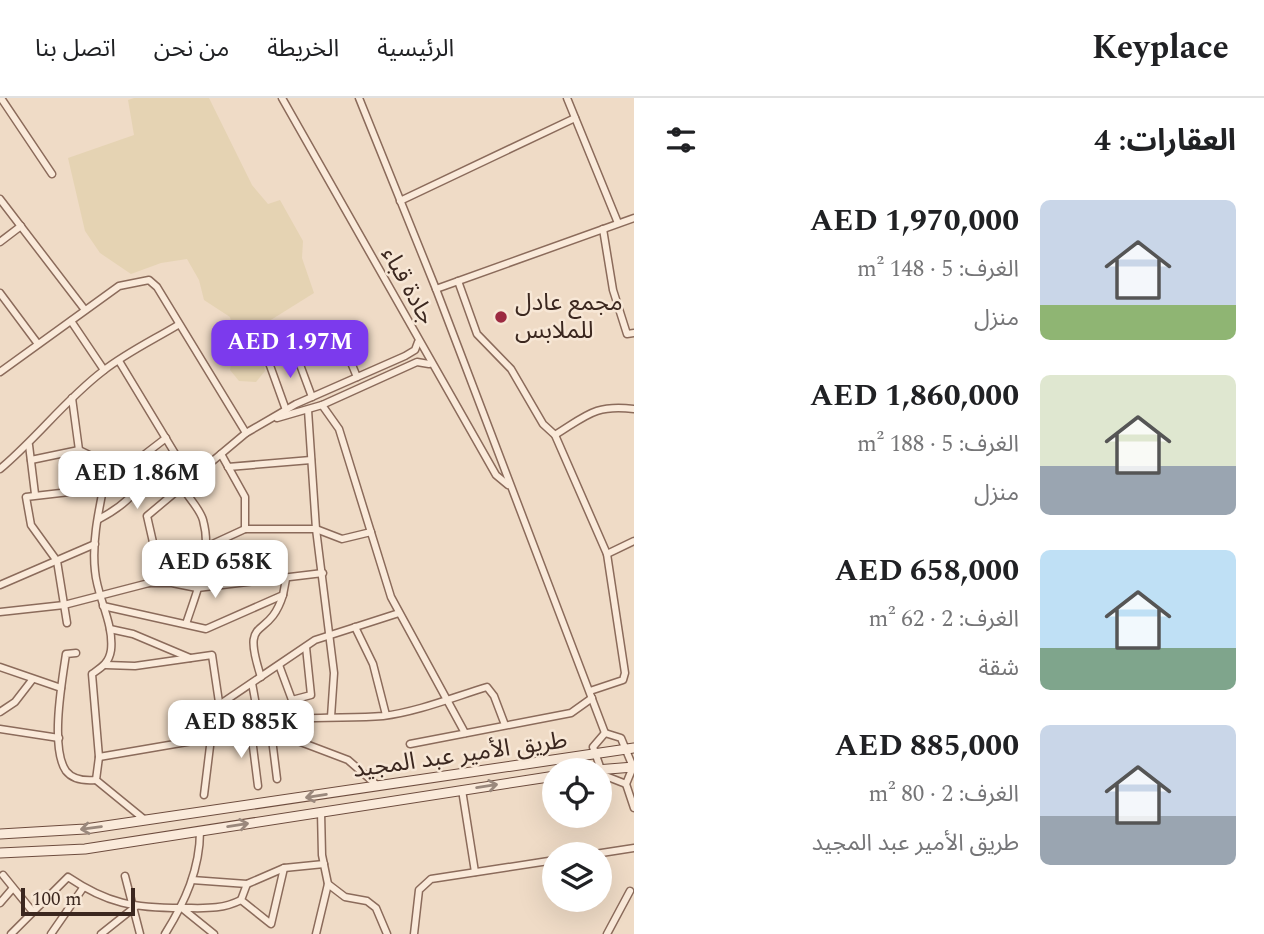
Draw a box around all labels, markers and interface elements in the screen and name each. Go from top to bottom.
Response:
text: Keyplace [1092,23,1229,73]
text: اتصل بنا [35,31,116,67]
text: من نحن [154,31,229,67]
text: الخريطة [267,31,339,67]
text: الرئيسية [377,31,454,67]
text: العقارات: 4 [1094,118,1236,164]
icon: filters [662,121,700,159]
text: AED 1,970,000 [810,198,1019,244]
icon: home [1096,228,1180,312]
street label: جادة قباء [372,240,444,332]
text: الغرف: 5 · 148 m² [857,252,1019,287]
place label: مجمع عادل للملابس [515,285,623,349]
text: منزل [974,301,1019,336]
marker: مجمع عادل للملابس [493,309,509,325]
pin: AED 1.97M [210,320,370,380]
text: AED 1.97M [227,325,353,360]
text: AED 1,860,000 [810,373,1019,419]
icon: home [1096,403,1180,487]
text: الغرف: 5 · 188 m² [857,427,1019,462]
pin: AED 1.86M [57,452,217,511]
text: AED 1.86M [74,456,200,491]
text: منزل [974,476,1019,511]
pin: AED 658K [143,540,287,600]
text: AED 658K [158,545,272,580]
text: AED 658,000 [835,548,1019,594]
icon: home [1096,578,1180,662]
text: الغرف: 2 · 62 m² [868,602,1019,637]
text: شقة [978,651,1019,686]
pin: AED 885K [169,700,313,760]
text: AED 885K [184,705,298,740]
street label: طريق الأمير عبد المجيد [350,722,570,788]
text: AED 885,000 [835,723,1019,769]
icon: home [1096,753,1180,837]
map controls [542,758,612,912]
button: locate [542,758,612,828]
text: الغرف: 2 · 80 m² [868,777,1019,812]
one-way arrow [475,779,498,792]
one-way arrow [305,789,328,802]
one-way arrow [226,818,249,831]
one-way arrow [80,821,103,834]
text: طريق الأمير عبد المجيد [812,826,1019,861]
button: layers [542,842,612,912]
scale bar [21,885,135,917]
text: 100 m [32,885,82,914]

